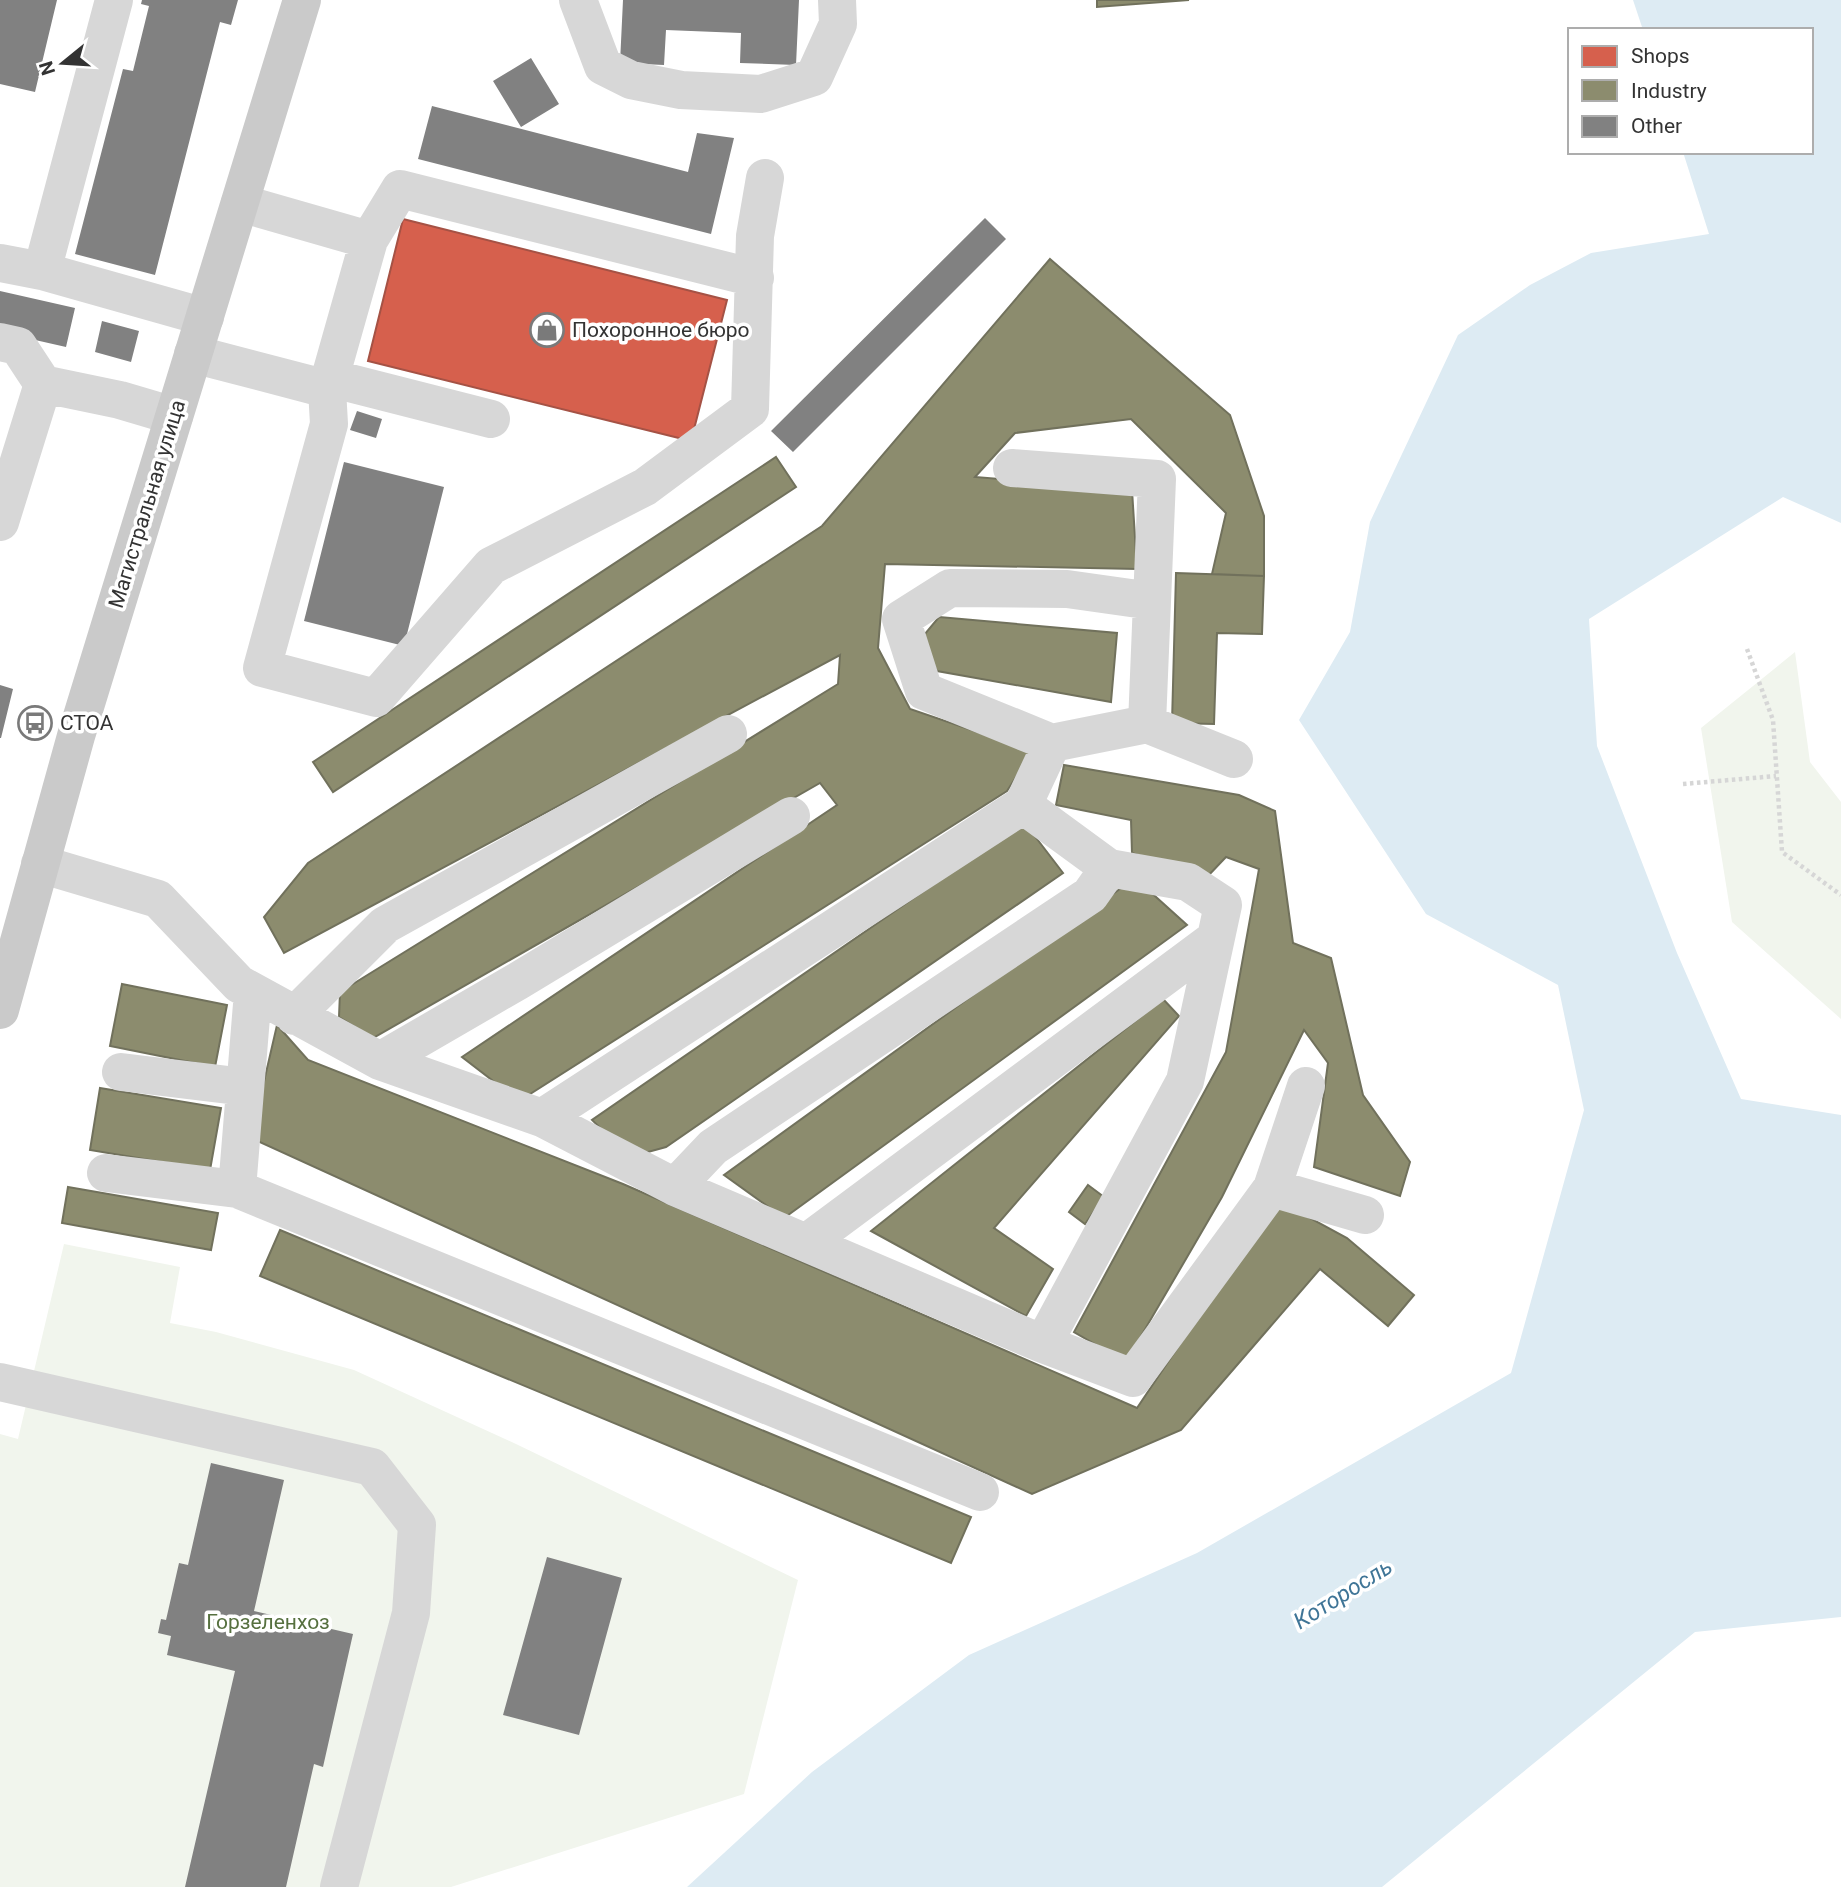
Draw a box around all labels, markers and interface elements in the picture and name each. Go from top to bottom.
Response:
north arrow [28,28,98,98]
legend [1568,28,1813,154]
text: Shops [1631,44,1690,68]
text: N [34,58,60,78]
text: Industry [1631,79,1707,103]
text: Other [1631,114,1682,138]
shop icon: Похоронное бюро [528,311,566,349]
place label: Похоронное бюро [572,318,750,342]
street label: Магистральная улица [104,397,190,611]
bus stop icon: СТОА [16,704,54,742]
place label: СТОА [60,711,114,735]
water label: Которосль [1289,1553,1397,1635]
park label: Горзеленхоз [206,1610,330,1634]

